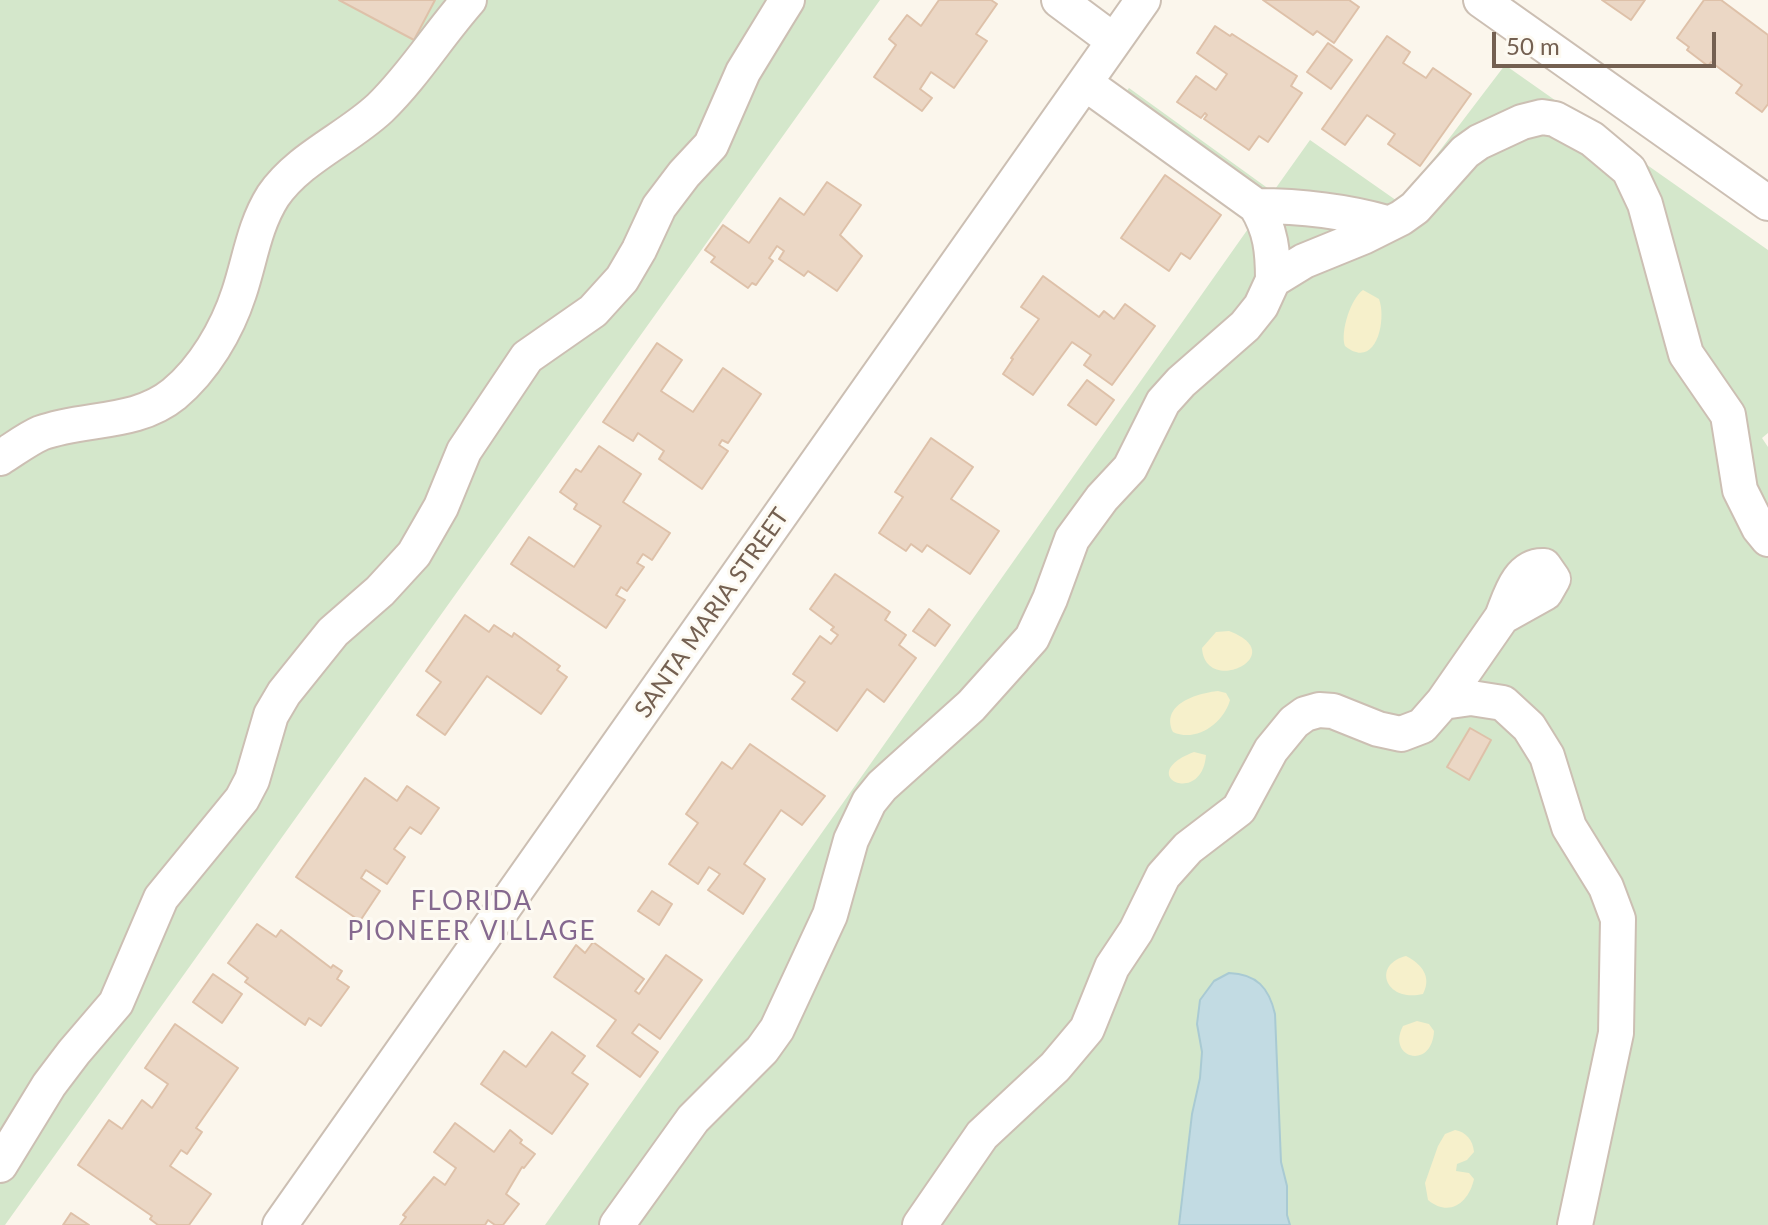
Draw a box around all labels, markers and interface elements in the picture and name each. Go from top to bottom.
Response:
scale bar [1496,16,1720,66]
text: 50 m [1506,31,1560,60]
street label: SANTA MARIA STREET [629,503,795,723]
district label: FLORIDA PIONEER VILLAGE [347,886,597,948]

